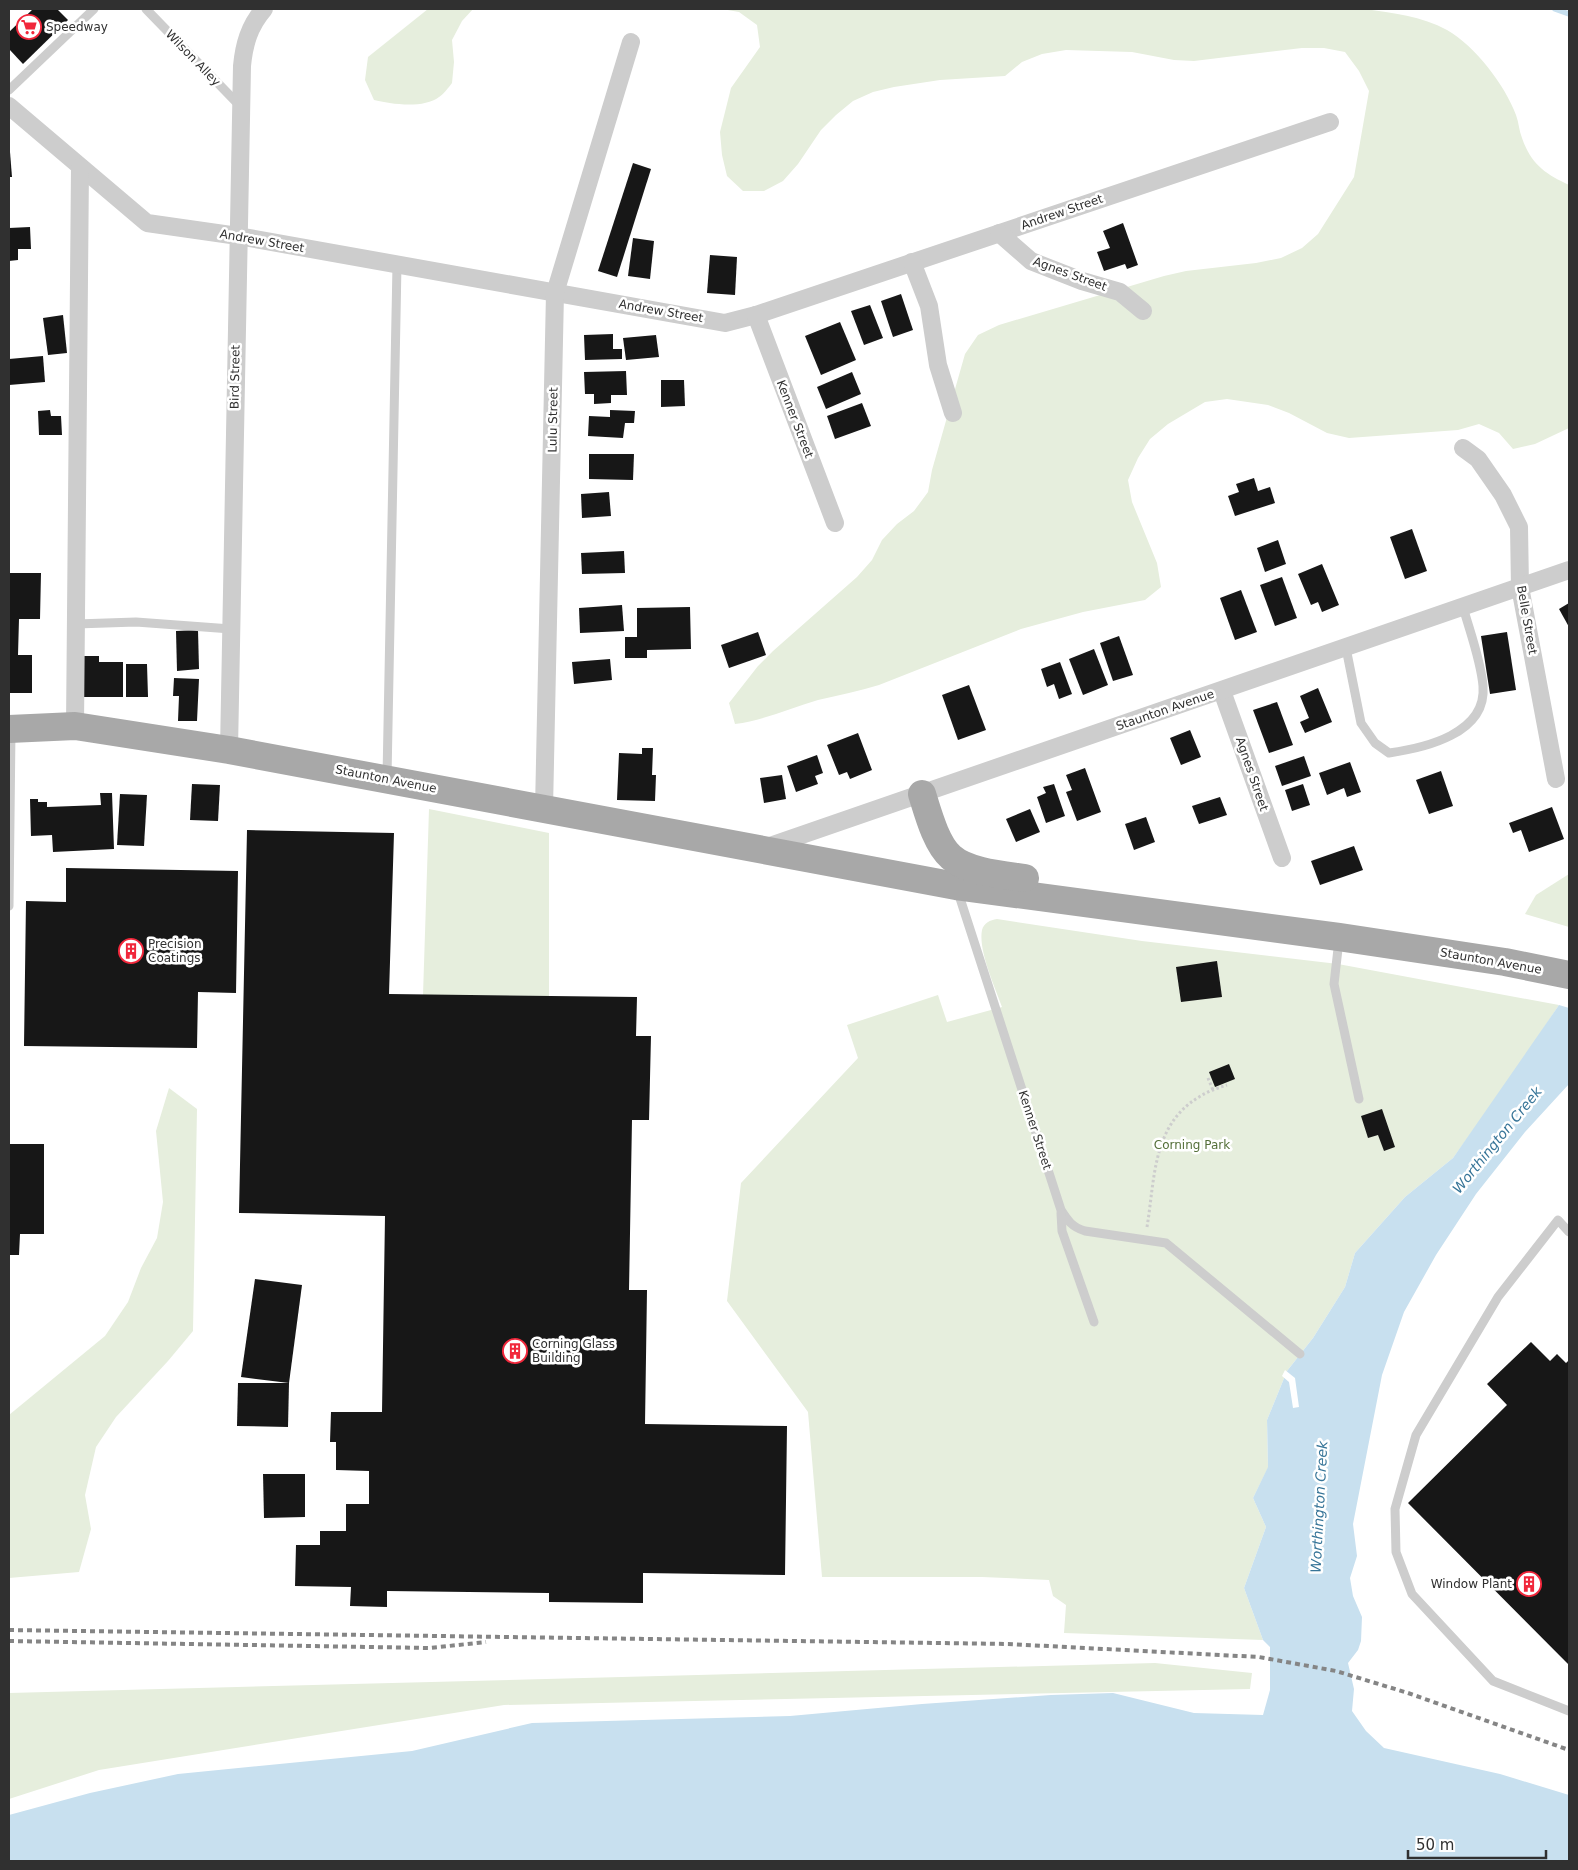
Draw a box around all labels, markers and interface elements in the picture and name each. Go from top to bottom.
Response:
supermarket icon: Speedway [16,14,42,40]
place label: Speedway [46,20,108,34]
street label: Wilson Alley [163,27,223,89]
street label: Andrew Street [1019,191,1105,233]
street label: Andrew Street [219,227,306,255]
street label: Agnes Street [1031,254,1109,294]
street label: Andrew Street [618,297,705,325]
street label: Bird Street [227,344,243,409]
street label: Kenner Street [774,378,816,460]
street label: Lulu Street [545,387,561,453]
street label: Belle Street [1514,584,1540,656]
street label: Staunton Avenue [1114,687,1216,733]
street label: Agnes Street [1233,735,1271,813]
street label: Staunton Avenue [334,762,438,796]
place label: Precision Coatings [148,937,202,965]
building icon: Precision Coatings [118,938,144,964]
street label: Staunton Avenue [1439,945,1543,977]
water label: Worthington Creek [1449,1083,1545,1196]
street label: Kenner Street [1016,1089,1054,1172]
park label: Corning Park [1154,1138,1230,1152]
place label: Corning Glass Building [532,1337,615,1365]
building icon: Corning Glass Building [502,1338,528,1364]
water label: Worthington Creek [1308,1440,1331,1574]
building icon: Window Plant [1516,1571,1542,1597]
place label: Window Plant [1431,1577,1512,1591]
scale bar [1408,1828,1546,1860]
text: 50 m [1416,1836,1454,1854]

